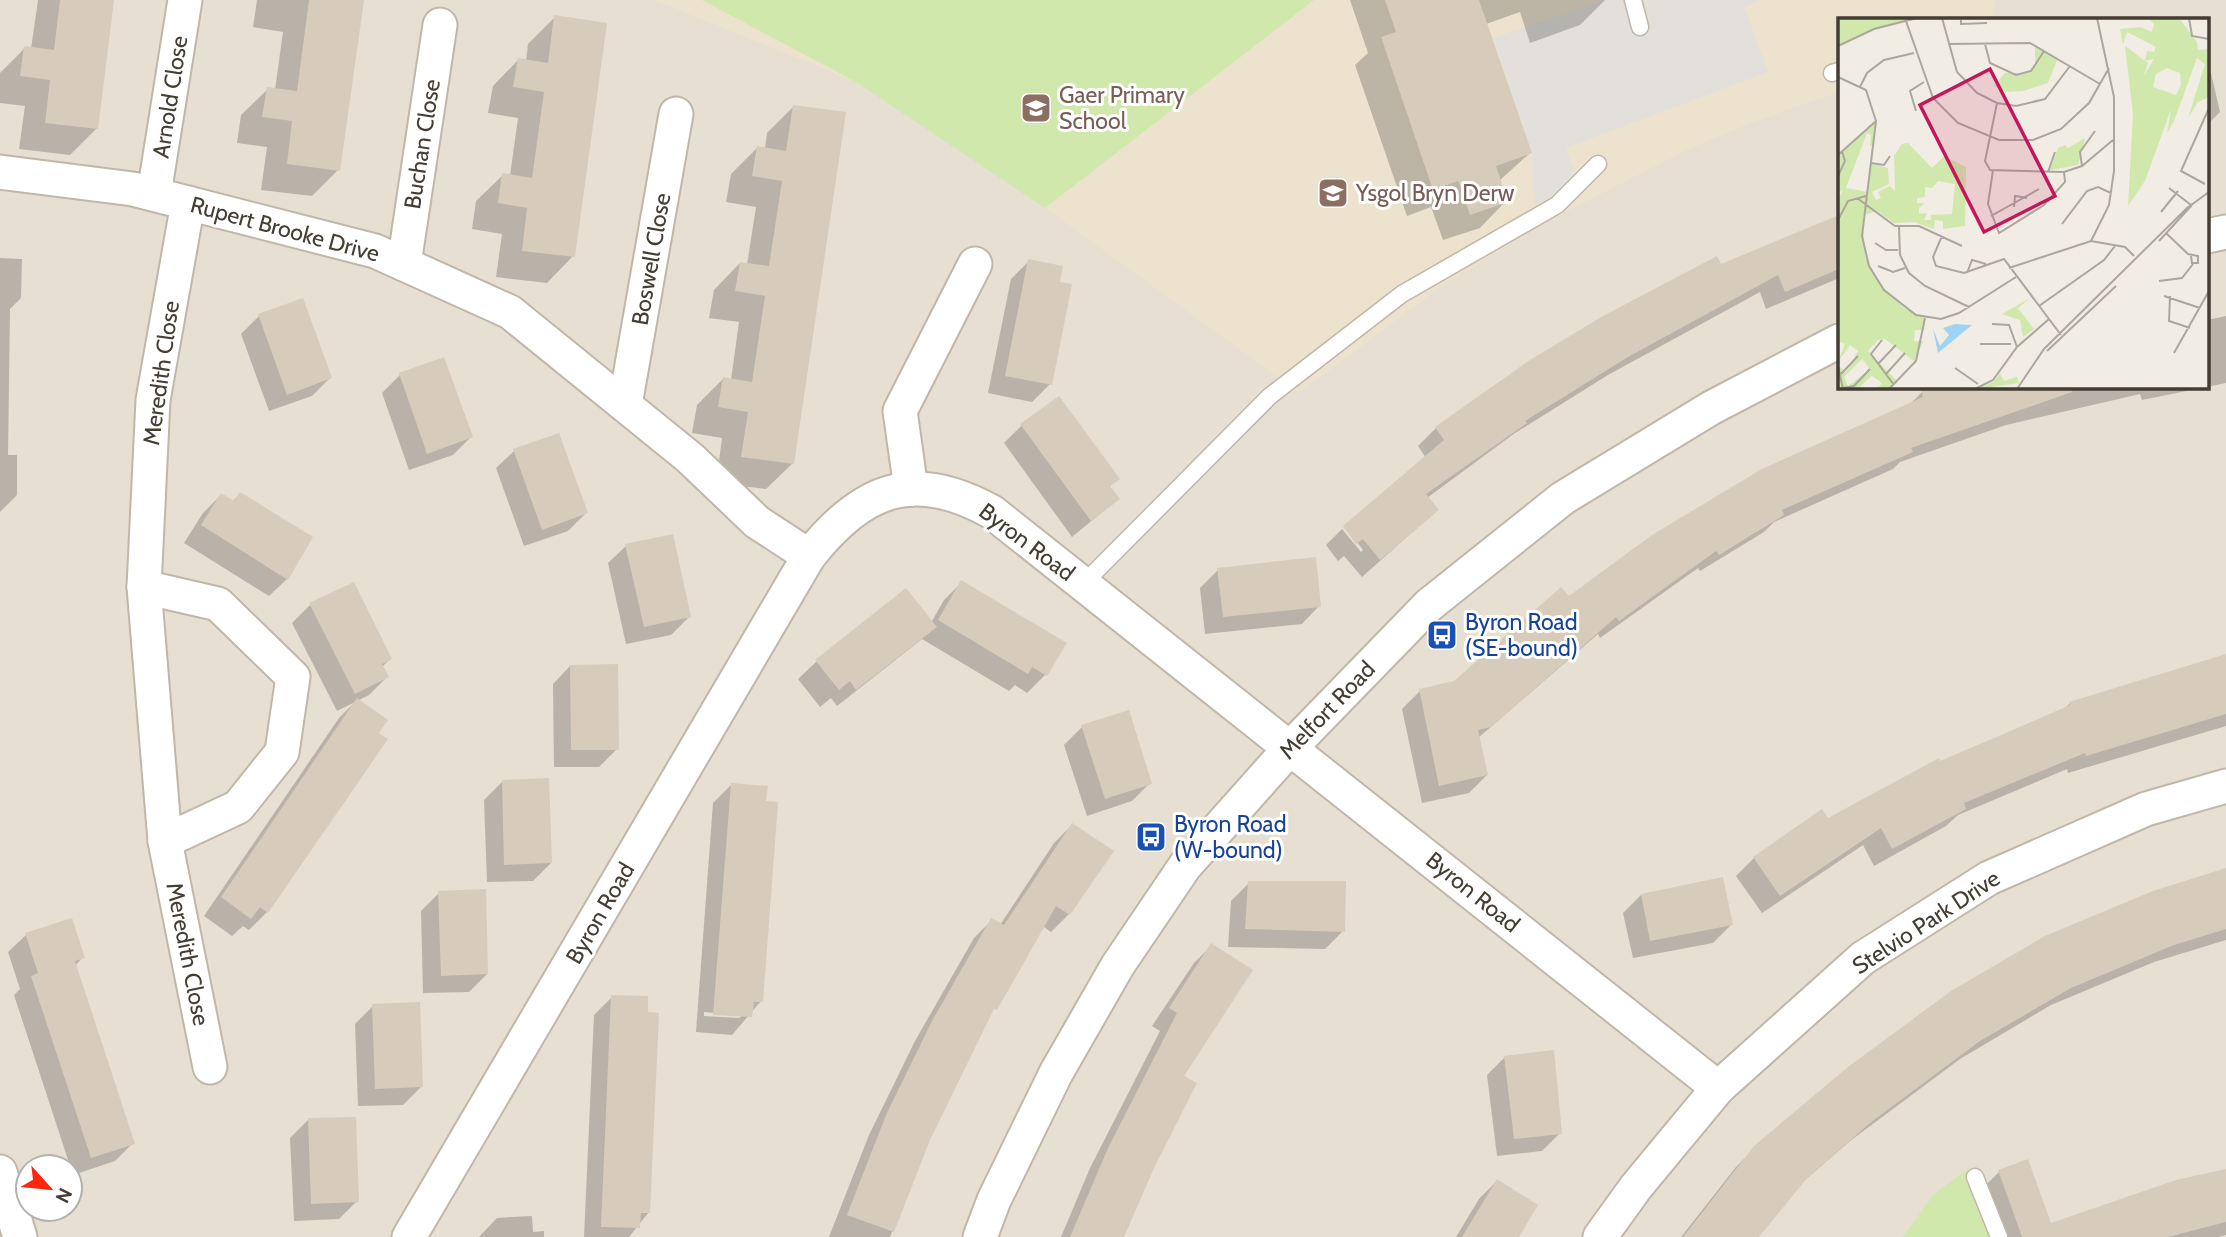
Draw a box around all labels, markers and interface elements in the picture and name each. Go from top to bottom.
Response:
inset map [1838,18,2208,388]
street label: Arnold Close [147,34,194,160]
street label: Buchan Close [398,77,446,211]
place label: Gaer Primary School [1059,81,1185,135]
school or university icon: Gaer Primary School [1019,91,1053,125]
school or university icon: Ysgol Bryn Derw [1316,176,1350,210]
place label: Ysgol Bryn Derw [1355,179,1515,207]
street label: Rupert Brooke Drive [187,190,383,268]
street label: Boswell Close [626,191,676,327]
street label: Meredith Close [137,299,185,447]
street label: Byron Road [974,497,1080,587]
place label: Byron Road (SE-bound) [1465,608,1578,662]
bus stop icon: Byron Road (SE-bound) [1425,618,1459,652]
street label: Melfort Road [1273,655,1381,765]
place label: Byron Road (W-bound) [1174,810,1286,864]
bus stop icon: Byron Road (W-bound) [1134,820,1168,854]
street label: Byron Road [1420,846,1526,938]
street label: Byron Road [560,857,640,969]
street label: Stelvio Park Drive [1847,864,2005,980]
street label: Meredith Close [160,880,216,1028]
north arrow [14,1153,84,1223]
text: N [50,1184,77,1207]

